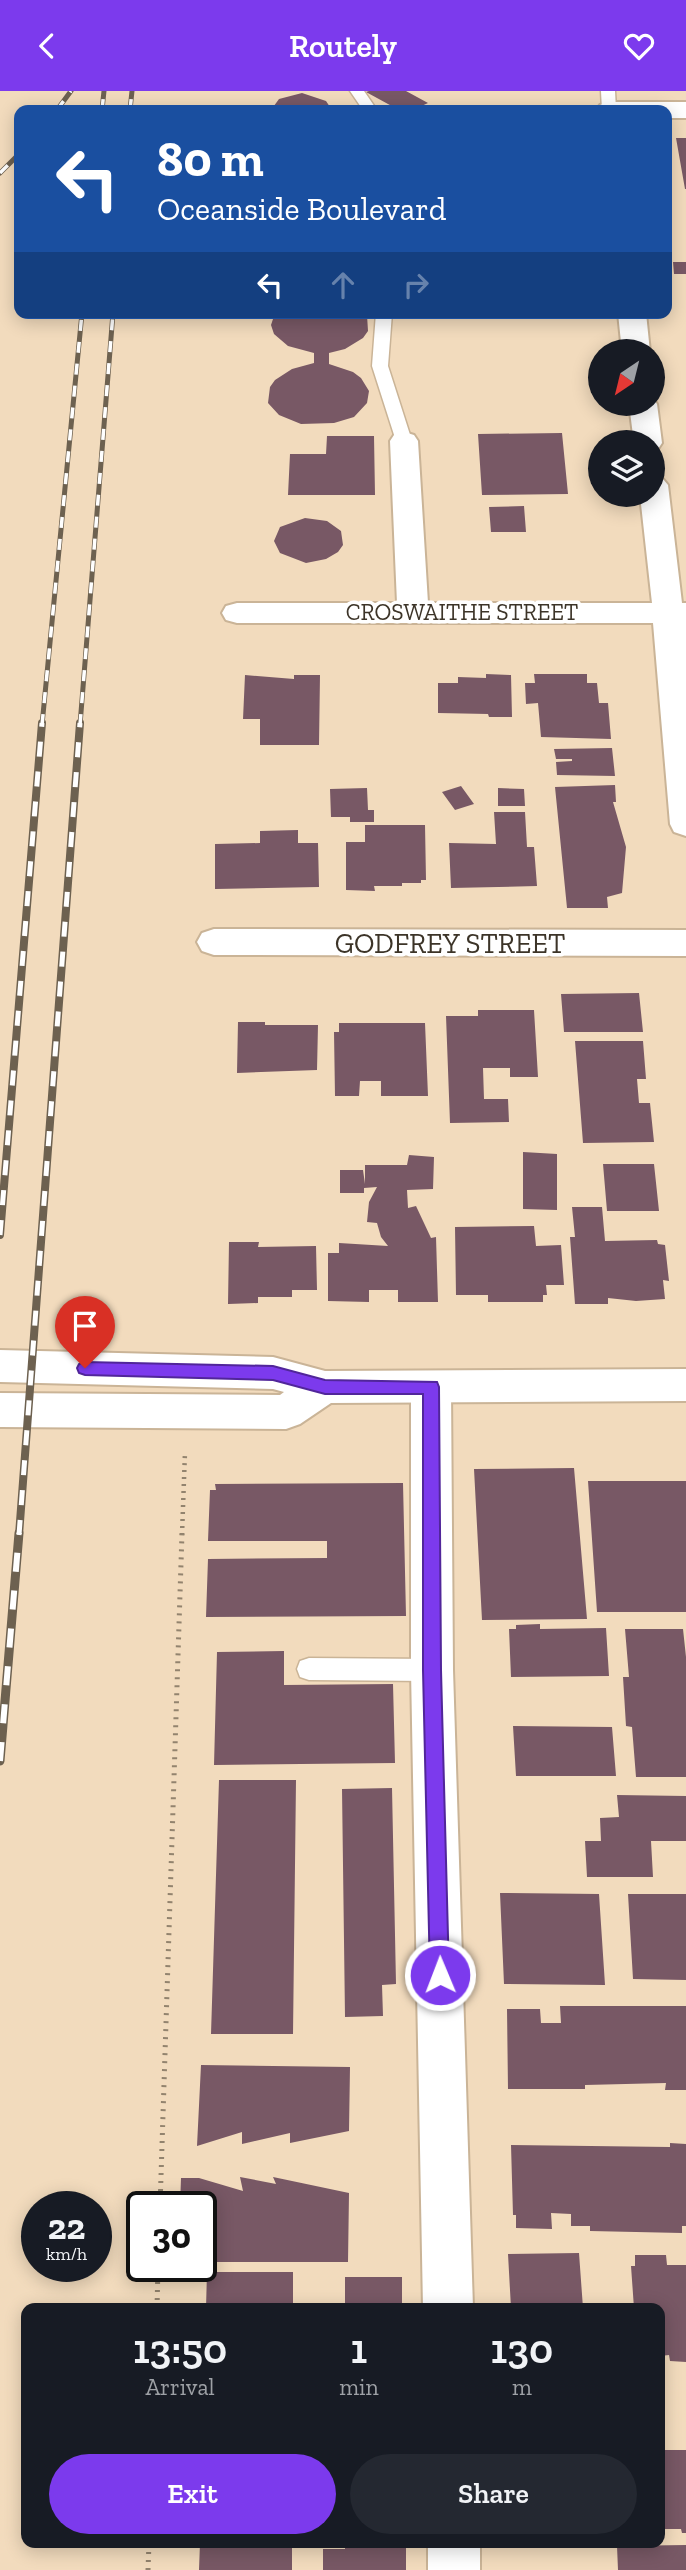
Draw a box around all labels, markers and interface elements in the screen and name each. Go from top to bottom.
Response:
icon: back [28,27,66,65]
text: Routely [289,27,397,65]
icon: heart [620,27,658,65]
text: 80 m [157,130,264,189]
icon: left [42,133,133,224]
text: Oceanside Boulevard [157,190,446,228]
icon: left [251,266,289,304]
icon: ahead [324,266,362,304]
icon: right [397,266,435,304]
north arrow [588,339,665,417]
map controls [588,339,665,507]
button: layers [588,430,665,507]
street label: CROSWAITHE STREET [346,598,578,626]
street label: GODFREY STREET [335,927,565,960]
pin [55,1296,115,1368]
icon: arrive [66,1307,104,1345]
position arrow [403,1938,477,2012]
speed limit sign: 30 [126,2191,217,2282]
text: 22 [48,2206,85,2248]
text: km/h [46,2243,87,2265]
text: 13:50 [133,2323,227,2374]
text: 1 [351,2323,367,2374]
text: 130 [491,2323,553,2374]
text: Arrival [145,2373,215,2401]
text: min [339,2373,379,2401]
text: m [512,2373,532,2401]
button: Exit [49,2454,336,2534]
button: Share [350,2454,637,2534]

